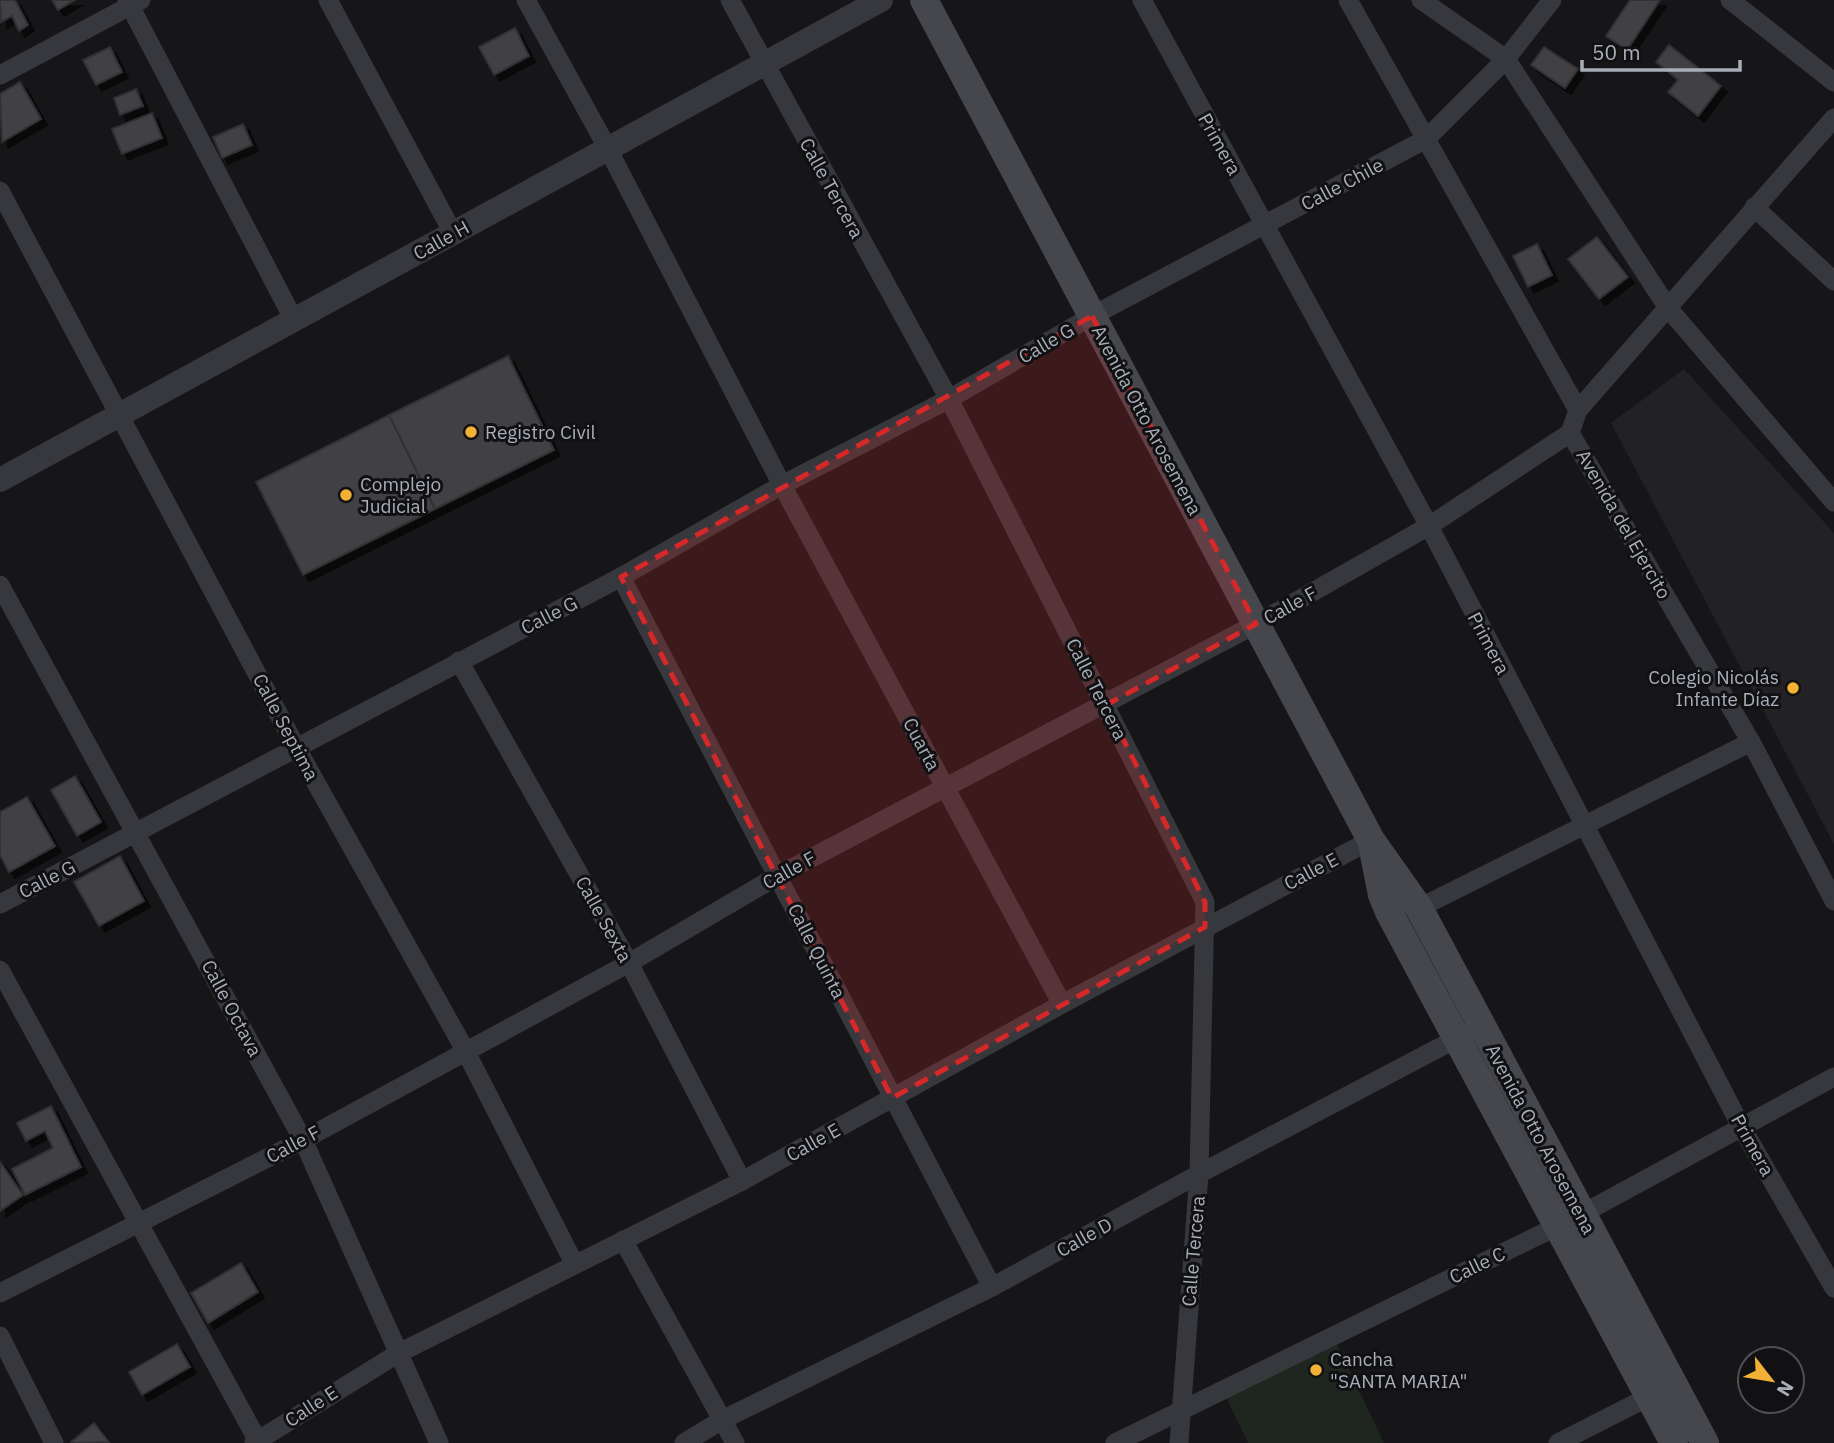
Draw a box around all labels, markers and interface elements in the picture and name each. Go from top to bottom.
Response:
scale bar [1582,28,1740,72]
text: 50 m [1592,38,1641,66]
street label: Primera [1193,109,1247,179]
street label: Calle Tercera [795,134,869,242]
street label: Calle Chile [1297,152,1387,216]
street label: Calle H [409,215,473,265]
street label: Calle G [1014,318,1078,368]
street label: Avenida Otto Arosemena [1087,321,1207,519]
place label: Registro Civil [485,420,596,444]
marker: Registro Civil [463,424,479,440]
street label: Avenida del Ejercito [1572,445,1676,603]
place label: Complejo Judicial [360,472,441,518]
marker: Complejo Judicial [338,487,354,503]
street label: Calle F [1259,581,1321,629]
street label: Calle G [517,591,581,639]
street label: Primera [1463,608,1515,678]
street label: Calle Tercera [1061,634,1133,744]
place label: Colegio Nicolás Infante Díaz [1648,665,1779,711]
street label: Calle Septima [248,669,324,785]
marker: Colegio Nicolás Infante Díaz [1785,680,1801,696]
street label: Cuarta [898,713,946,775]
street label: Calle F [758,846,820,894]
street label: Calle E [1280,847,1342,895]
street label: Calle G [15,855,79,903]
street label: Calle Sexta [571,872,637,966]
street label: Calle Quinta [783,899,851,1003]
street label: Calle Octava [196,956,268,1060]
street label: Avenida Otto Arosemena [1481,1040,1601,1238]
street label: Primera [1726,1110,1780,1180]
street label: Calle E [782,1117,844,1167]
street label: Calle F [262,1120,324,1168]
street label: Calle Tercera [1176,1195,1210,1307]
street label: Calle D [1052,1212,1116,1262]
street label: Calle C [1445,1241,1509,1289]
north arrow [1736,1345,1806,1415]
place label: Cancha "SANTA MARIA" [1330,1347,1467,1393]
marker: Cancha "SANTA MARIA" [1308,1362,1324,1378]
text: N [1772,1377,1799,1401]
street label: Calle E [280,1380,342,1432]

